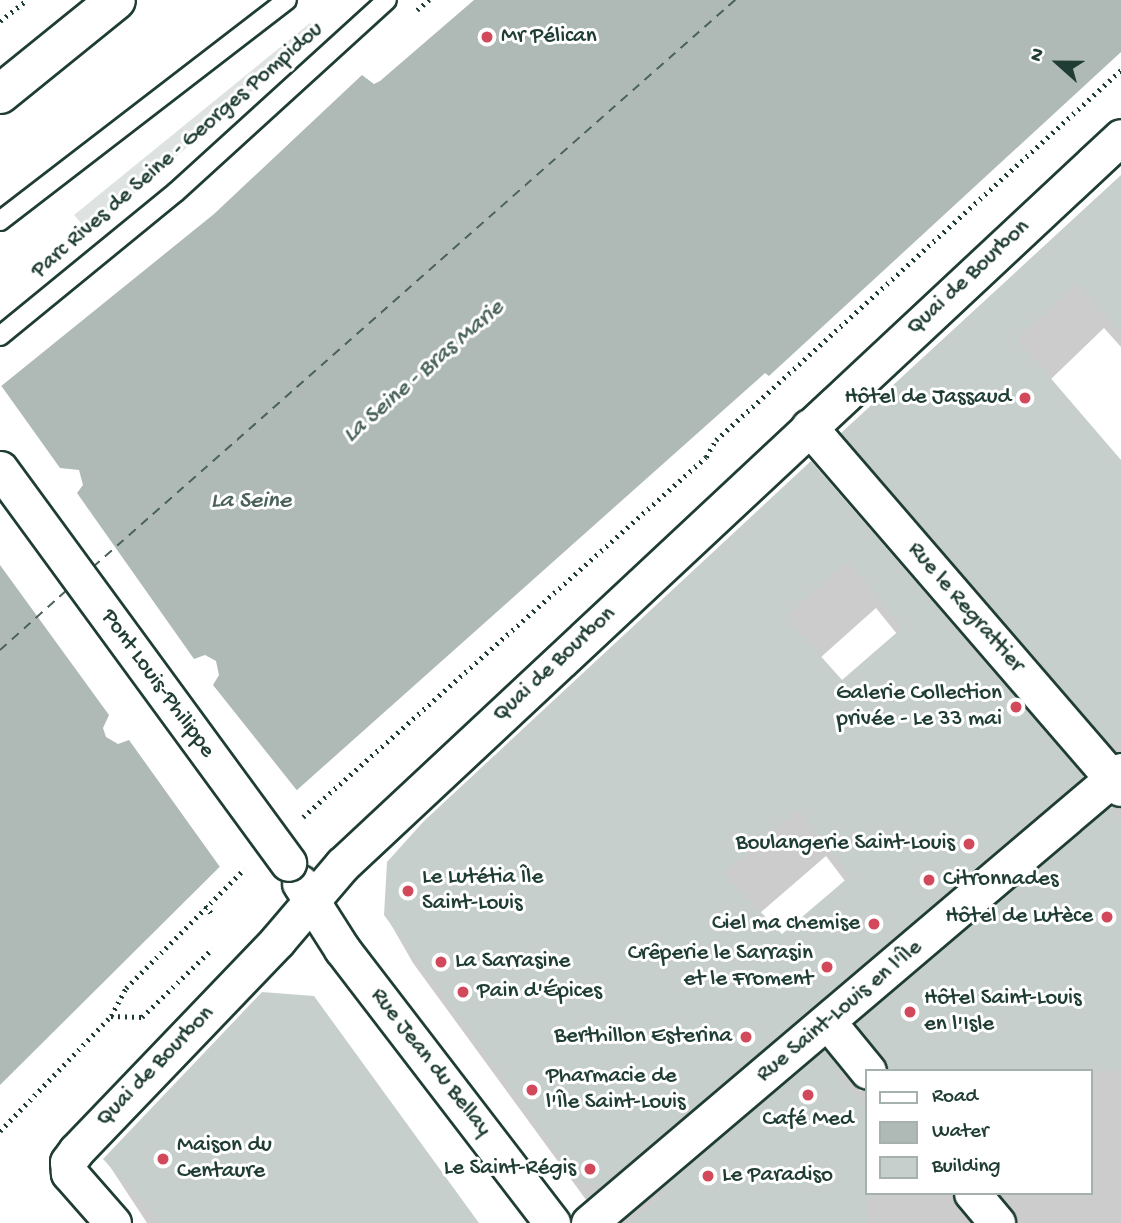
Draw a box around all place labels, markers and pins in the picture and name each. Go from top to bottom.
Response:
place label: Mr Pélican [501,23,597,51]
marker: Mr Pélican [479,29,495,45]
place label: Hôtel de Jassaud [844,384,1011,412]
marker: Hôtel de Jassaud [1017,390,1033,406]
place label: Galerie Collection privée - Le 33 mai [836,680,1002,734]
marker: Galerie Collection privée - Le 33 mai [1008,699,1024,715]
place label: Boulangerie Saint-Louis [736,830,955,858]
marker: Boulangerie Saint-Louis [961,836,977,852]
place label: Le Lutétia Île Saint-Louis [422,864,543,918]
place label: Citronnades [943,866,1058,894]
marker: Citronnades [921,872,937,888]
marker: Le Lutétia Île Saint-Louis [400,883,416,899]
place label: Hôtel de Lutèce [945,903,1093,931]
marker: Hôtel de Lutèce [1099,909,1115,925]
place label: Ciel ma chemise [712,910,860,938]
marker: Ciel ma chemise [866,916,882,932]
place label: Crêperie le Sarrasin et le Froment [628,940,813,994]
place label: La Sarrasine [455,948,570,976]
marker: La Sarrasine [433,954,449,970]
marker: Crêperie le Sarrasin et le Froment [819,959,835,975]
place label: Pain d'Épices [477,978,602,1006]
marker: Pain d'Épices [455,984,471,1000]
place label: Hôtel Saint-Louis en l'Isle [924,985,1081,1039]
marker: Hôtel Saint-Louis en l'Isle [902,1004,918,1020]
place label: Berthillon Esterina [554,1023,732,1051]
marker: Berthillon Esterina [738,1029,754,1045]
place label: Pharmacie de l'Île Saint-Louis [546,1063,685,1117]
marker: Pharmacie de l'Île Saint-Louis [524,1082,540,1098]
marker: Café Med [800,1087,816,1103]
place label: Café Med [763,1106,853,1134]
place label: Maison du Centaure [177,1132,272,1186]
marker: Maison du Centaure [155,1151,171,1167]
place label: Le Saint-Régis [444,1155,576,1183]
marker: Le Saint-Régis [582,1161,598,1177]
place label: Le Paradiso [722,1162,833,1190]
marker: Le Paradiso [700,1168,716,1184]

